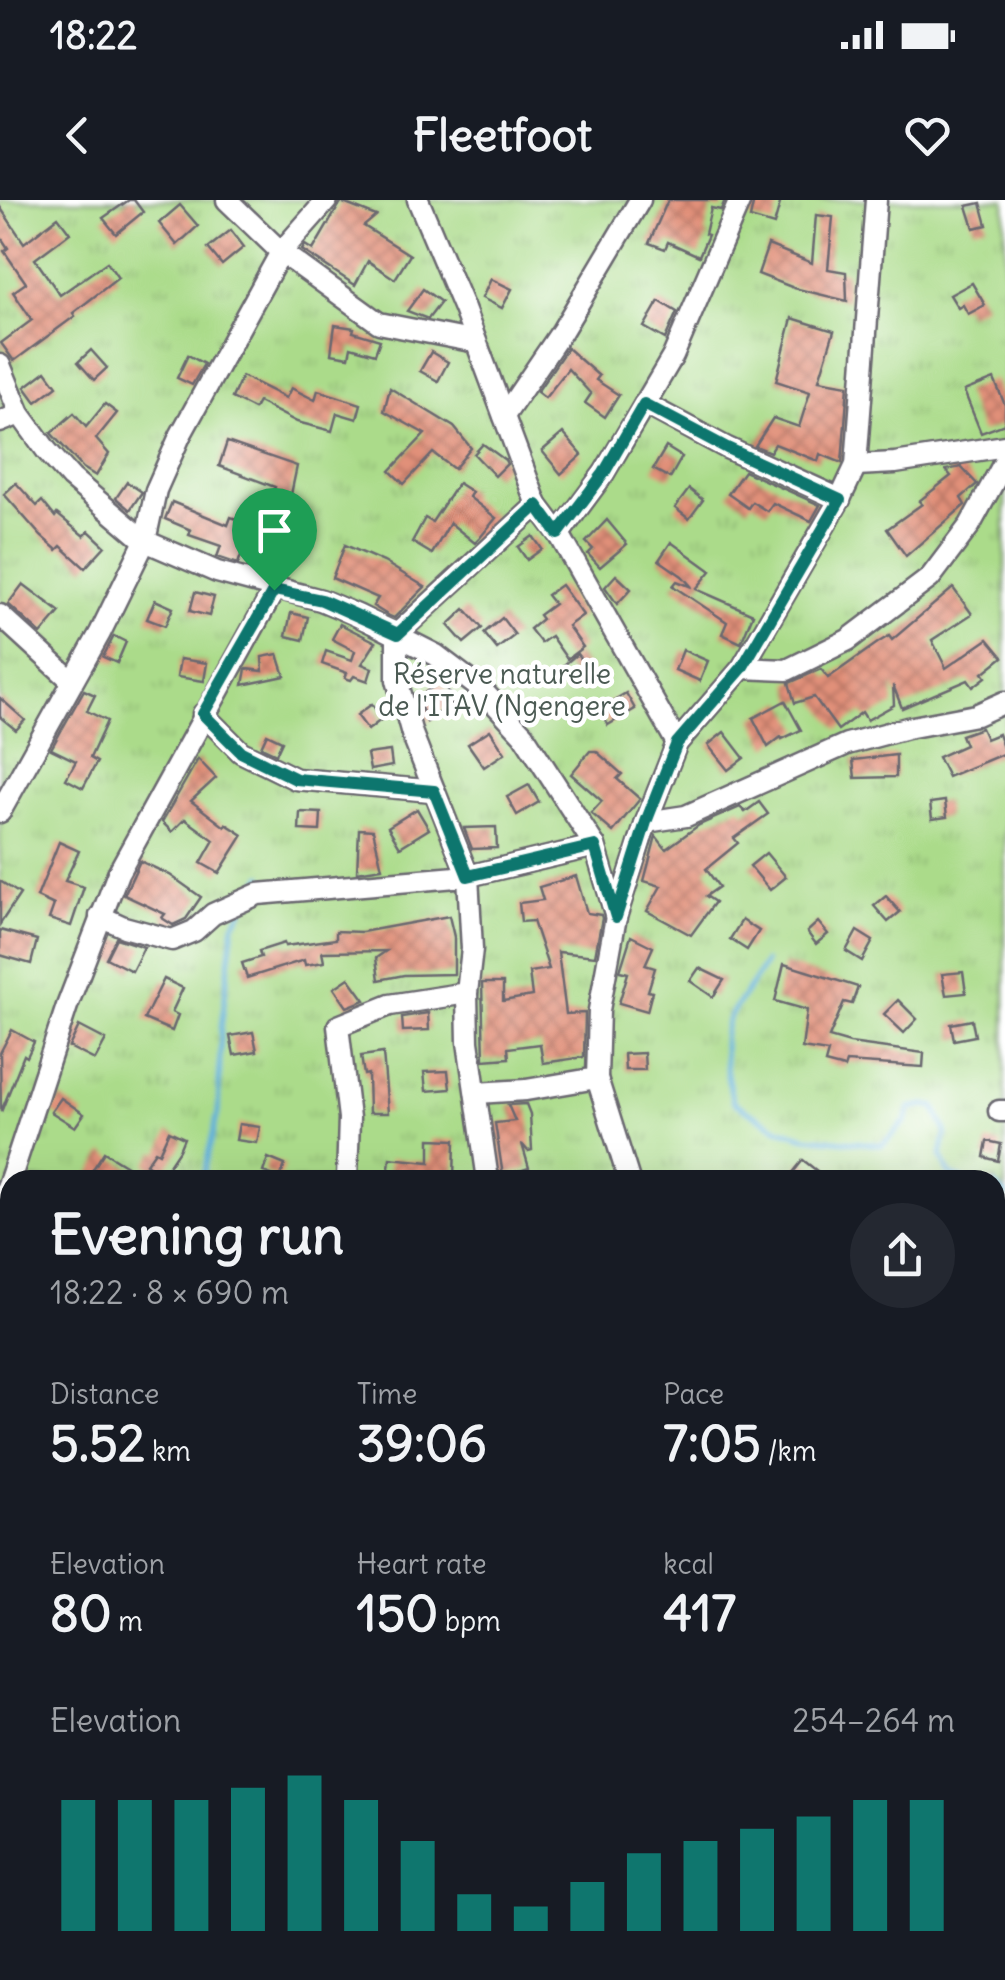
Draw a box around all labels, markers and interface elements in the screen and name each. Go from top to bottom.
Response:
text: 18:22 [50,12,137,59]
text: Fleetfoot [413,107,592,163]
icon: back [50,108,105,163]
icon: heart [900,108,955,163]
pin [232,488,317,591]
icon: arrive [247,503,302,558]
park label: Réserve naturelle de l'ITAV (Ngengere [378,656,626,724]
text: Evening run [50,1200,344,1269]
button: share [850,1203,955,1308]
text: 18:22 · 8 × 690 m [50,1272,289,1313]
text: Distance [50,1376,159,1412]
text: Time [357,1376,417,1412]
text: Pace [663,1376,724,1412]
text: 5.52 [50,1412,145,1475]
text: 39:06 [357,1412,487,1475]
text: 7:05 [663,1412,761,1475]
text: km [145,1433,191,1469]
text: /km [761,1433,816,1469]
text: Elevation [50,1546,165,1582]
text: Heart rate [357,1546,487,1582]
text: kcal [663,1546,714,1582]
text: 80 [50,1582,112,1645]
text: 150 [357,1582,438,1645]
text: 417 [663,1582,736,1645]
text: m [112,1603,143,1639]
text: bpm [438,1603,501,1639]
text: Elevation [50,1700,181,1741]
text: 254–264 m [792,1700,955,1741]

